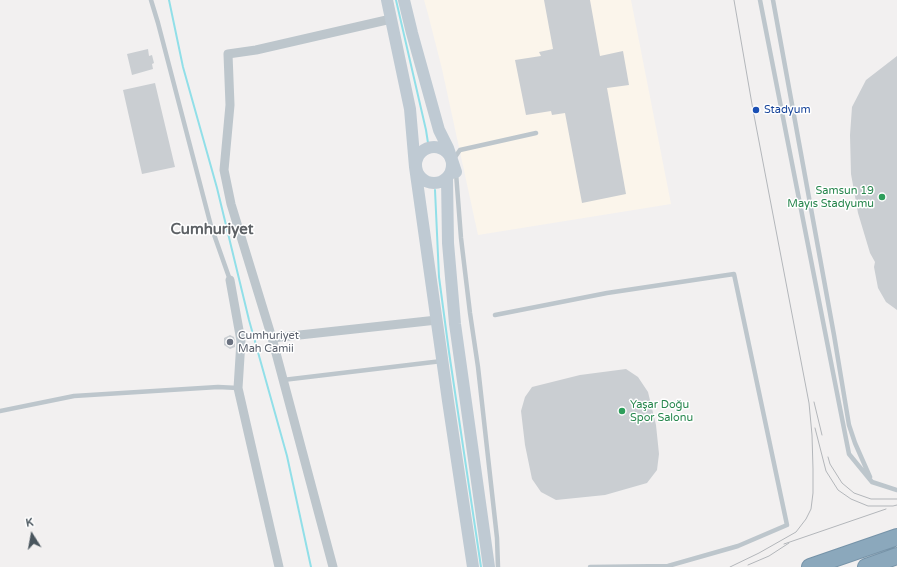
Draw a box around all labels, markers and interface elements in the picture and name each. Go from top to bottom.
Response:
place label: Stadyum [764,103,811,117]
marker: Stadyum [751,105,761,115]
place label: Samsun 19 Mayıs Stadyumu [787,184,874,210]
marker: Samsun 19 Mayıs Stadyumu [877,192,887,202]
district label: Cumhuriyet [170,221,254,239]
place label: Cumhuriyet Mah Camii [238,329,299,355]
marker: Cumhuriyet Mah Camii [225,337,235,347]
place label: Yaşar Doğu Spor Salonu [630,398,693,424]
marker: Yaşar Doğu Spor Salonu [617,406,627,416]
north arrow [12,515,52,555]
text: K [25,516,34,530]

